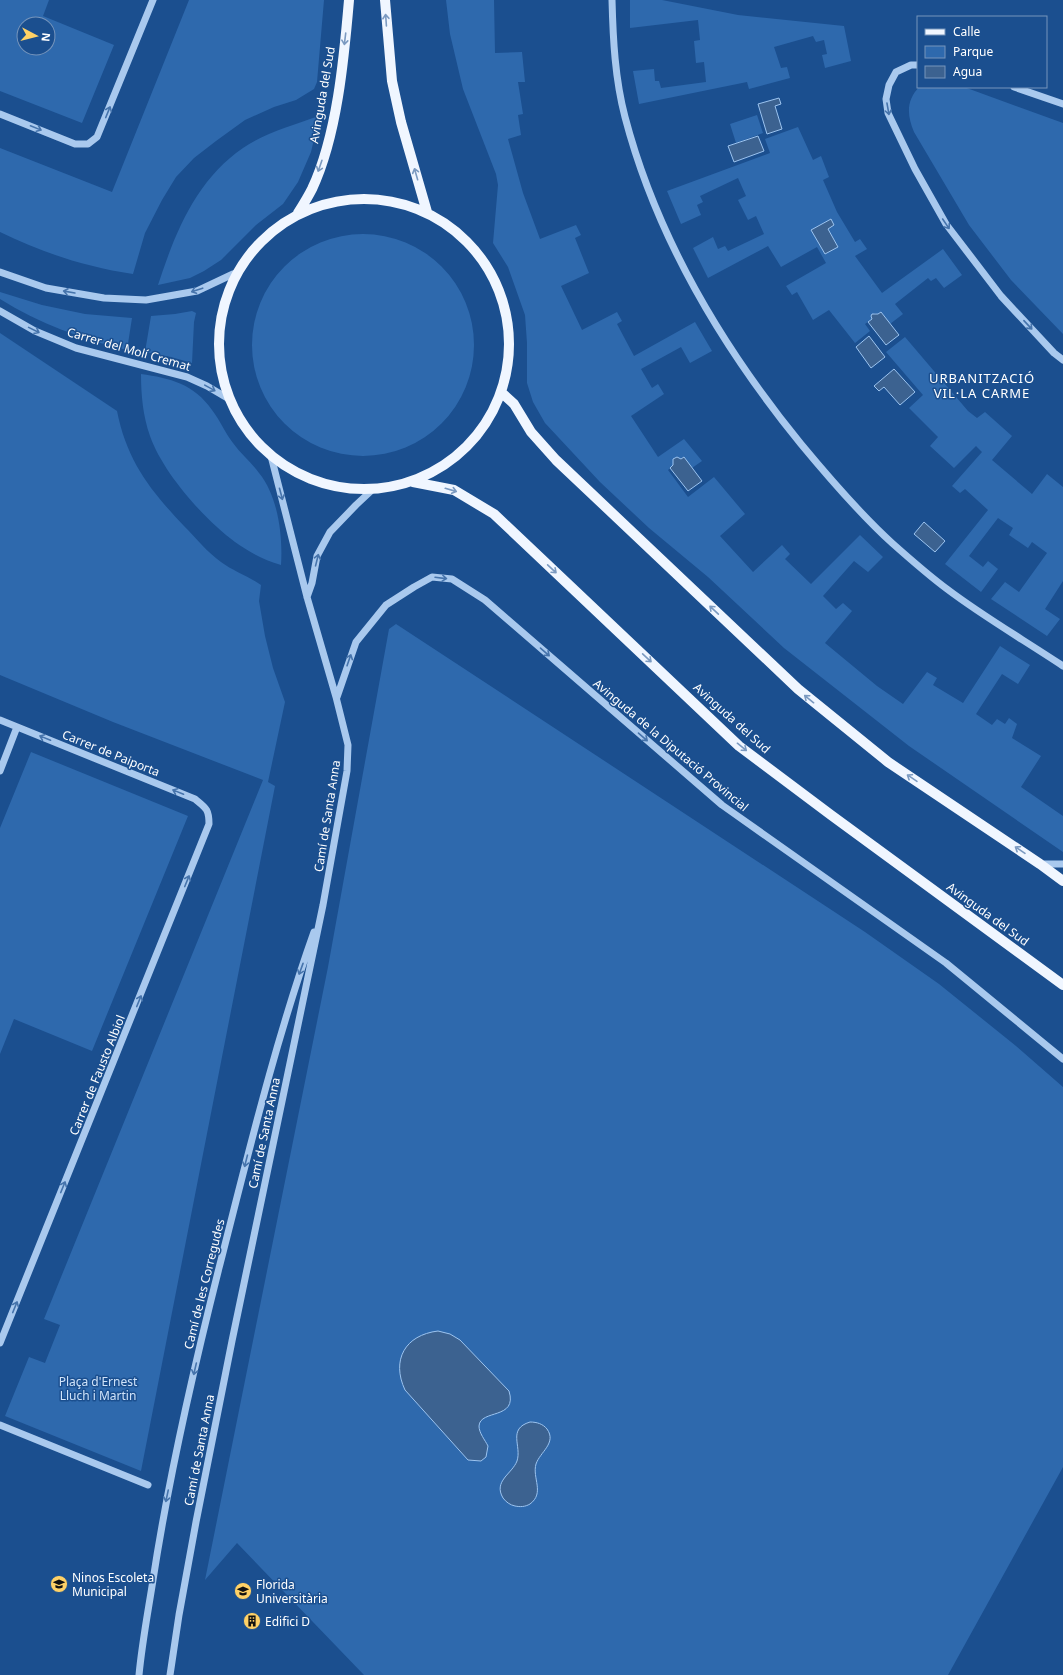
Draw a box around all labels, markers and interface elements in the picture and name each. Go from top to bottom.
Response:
one-way arrow [383,14,390,27]
north arrow [16,16,56,56]
legend [917,16,1047,88]
text: Calle [953,23,981,40]
text: N [38,32,54,43]
one-way arrow [341,32,349,45]
text: Parque [953,43,994,60]
street label: Avinguda del Sud [305,45,339,145]
text: Agua [953,63,982,80]
one-way arrow [884,102,892,115]
one-way arrow [104,106,112,118]
one-way arrow [30,125,42,133]
one-way arrow [316,159,323,172]
one-way arrow [412,168,419,181]
one-way arrow [942,219,950,230]
one-way arrow [63,287,76,295]
one-way arrow [191,287,204,294]
one-way arrow [1023,320,1033,330]
street label: Carrer del Molí Cremat [65,323,194,375]
one-way arrow [28,327,40,334]
district label: URBANITZACIÓ VIL·LA CARME [929,369,1035,402]
one-way arrow [204,385,216,392]
one-way arrow [277,487,285,500]
one-way arrow [444,487,457,494]
one-way arrow [313,553,321,566]
one-way arrow [547,564,557,574]
one-way arrow [434,574,447,582]
one-way arrow [709,605,719,615]
one-way arrow [540,647,550,656]
one-way arrow [642,653,652,663]
one-way arrow [346,654,353,667]
street label: Avinguda de la Diputació Provincial [590,675,752,815]
street label: Avinguda del Sud [690,679,774,757]
one-way arrow [804,694,815,703]
street label: Carrer de Paiporta [60,726,162,780]
one-way arrow [39,733,51,741]
one-way arrow [638,733,649,742]
one-way arrow [736,743,747,752]
street label: Camí de Santa Anna [310,759,344,873]
one-way arrow [907,774,918,782]
one-way arrow [172,787,184,795]
one-way arrow [1014,846,1026,854]
one-way arrow [184,875,192,887]
street label: Avinguda del Sud [943,878,1033,950]
one-way arrow [296,962,304,974]
one-way arrow [135,996,143,1008]
street label: Carrer de Fausto Albiol [65,1012,129,1138]
street label: Camí de Santa Anna [244,1076,284,1190]
one-way arrow [242,1154,249,1167]
one-way arrow [60,1181,68,1193]
street label: Camí de les Corregudes [180,1217,228,1351]
one-way arrow [11,1302,19,1314]
one-way arrow [191,1362,199,1375]
park label: Plaça d'Ernest Lluch i Martin [59,1373,138,1404]
street label: Camí de Santa Anna [180,1393,218,1507]
one-way arrow [163,1489,171,1502]
place label: Ninos Escoleta Municipal [72,1569,154,1600]
school or university icon: Ninos Escoleta Municipal [49,1574,69,1594]
place label: Florida Universitària [256,1576,328,1607]
school or university icon: Florida Universitària [233,1581,253,1601]
building icon: Edifici D [242,1611,262,1631]
place label: Edifici D [265,1613,310,1630]

